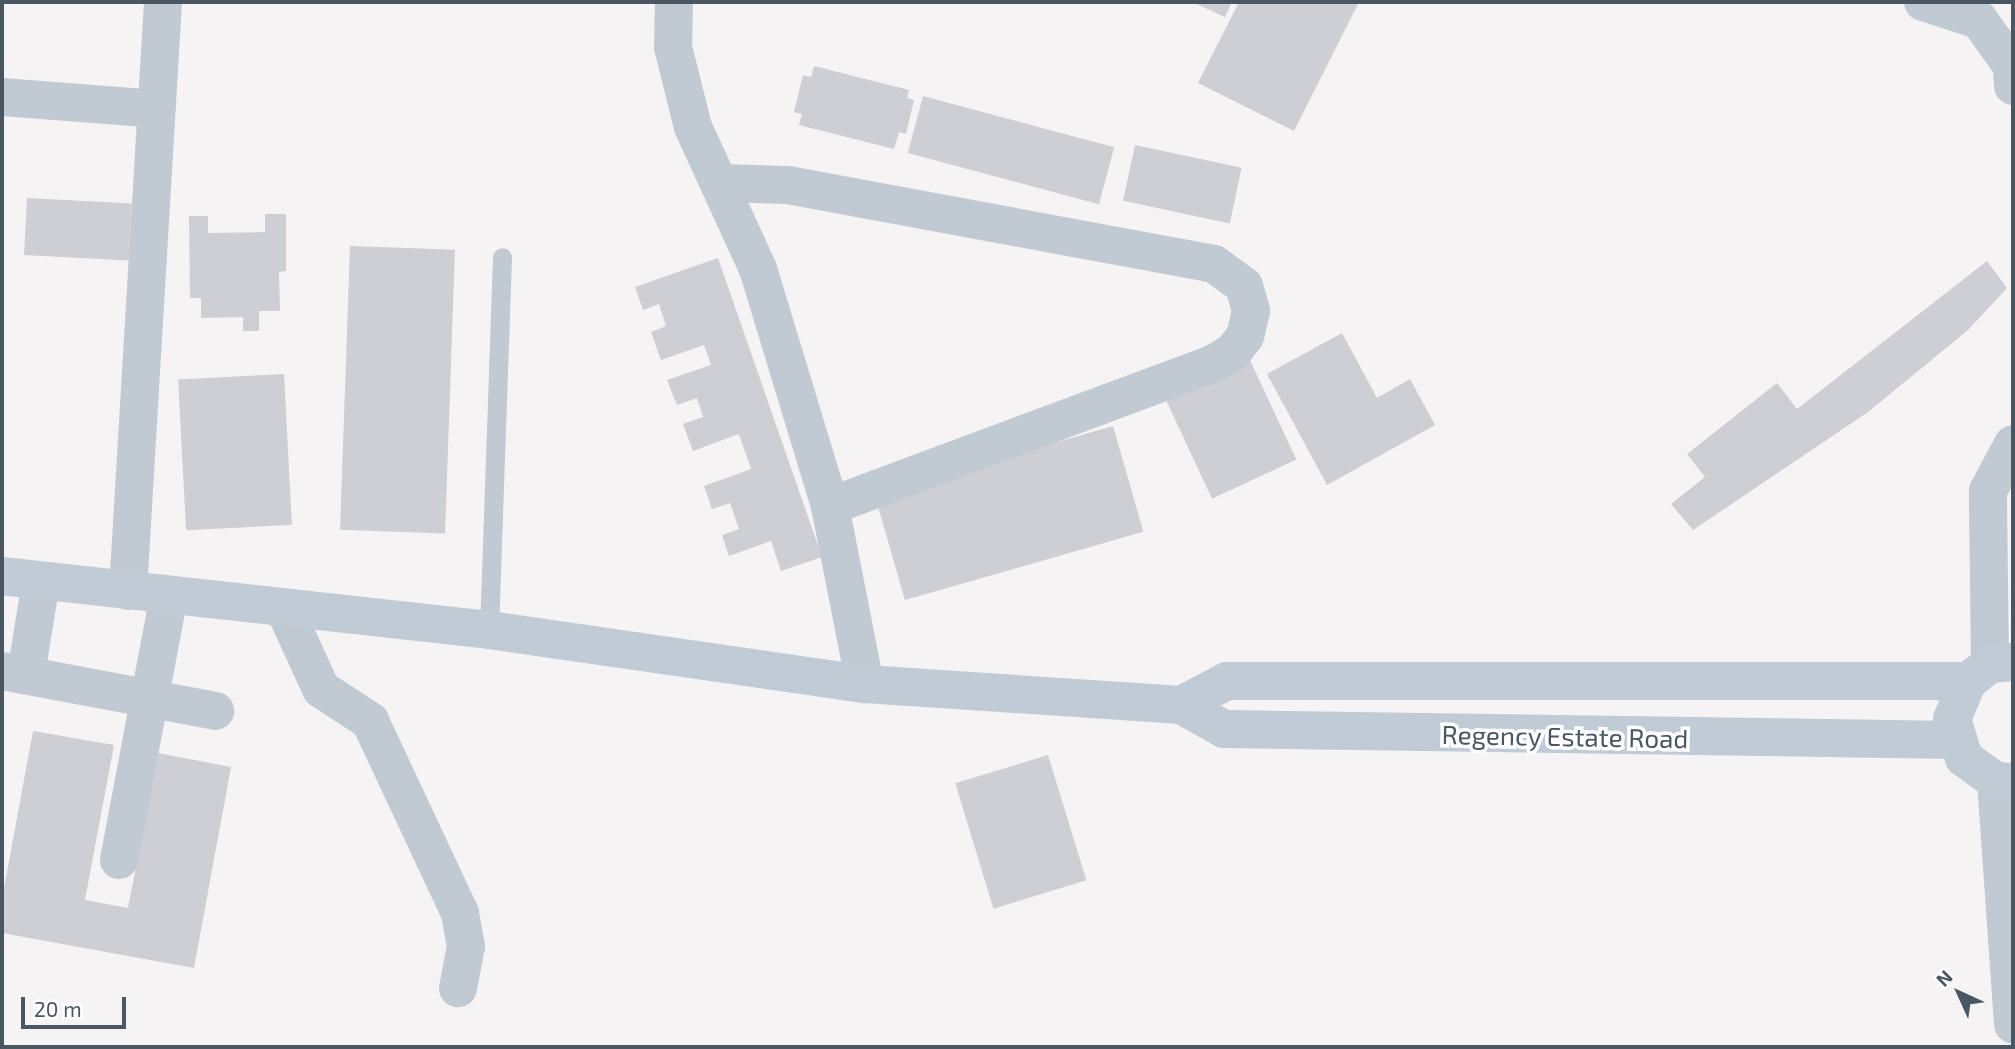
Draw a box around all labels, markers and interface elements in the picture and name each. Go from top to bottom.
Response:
street label: Regency Estate Road [1441,718,1689,754]
north arrow [1924,958,1994,1028]
text: N [1931,965,1957,991]
scale bar [24,982,130,1026]
text: 20 m [34,996,82,1021]

